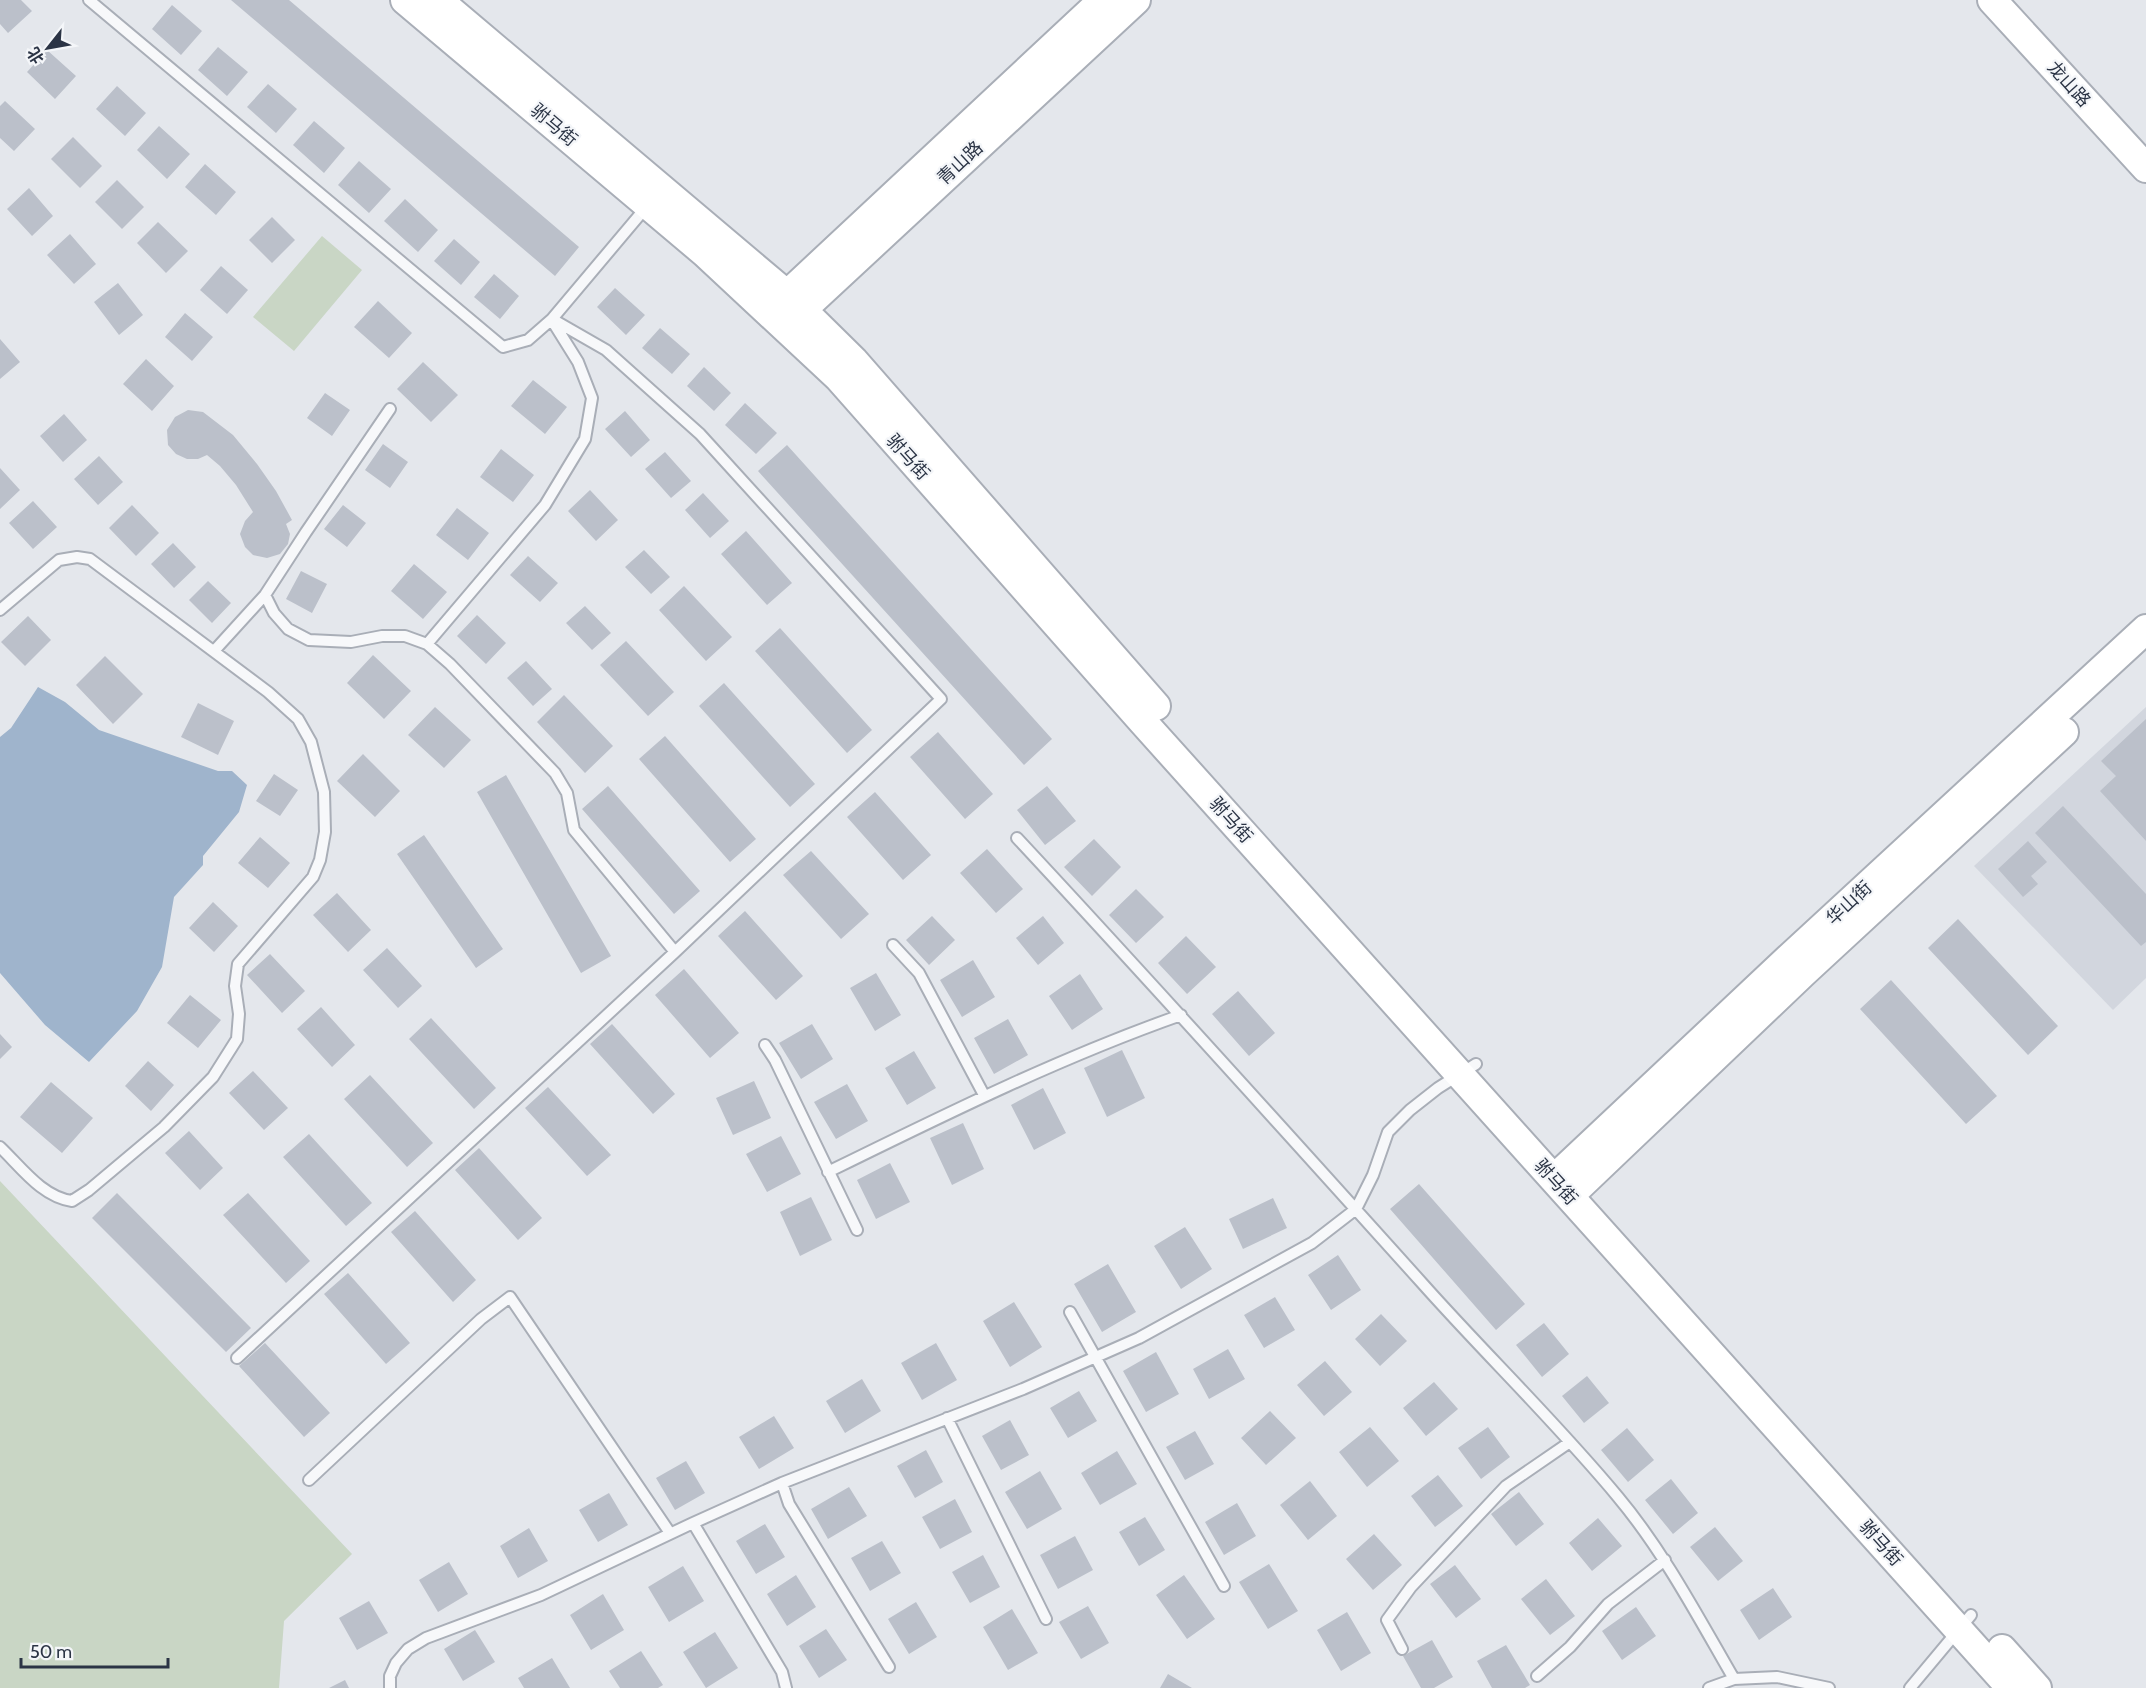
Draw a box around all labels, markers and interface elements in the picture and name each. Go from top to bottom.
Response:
north arrow [18,18,78,78]
text: 北 [23,44,48,67]
street label: 龙山路 [2043,57,2095,111]
street label: 驸马街 [526,99,582,151]
street label: 青山路 [933,137,987,189]
street label: 驸马街 [882,430,934,484]
street label: 驸马街 [1205,793,1257,847]
street label: 华山街 [1822,877,1876,929]
street label: 驸马街 [1530,1155,1582,1209]
street label: 驸马街 [1855,1516,1907,1570]
scale bar [21,1631,168,1669]
text: 50 m [30,1641,72,1663]

